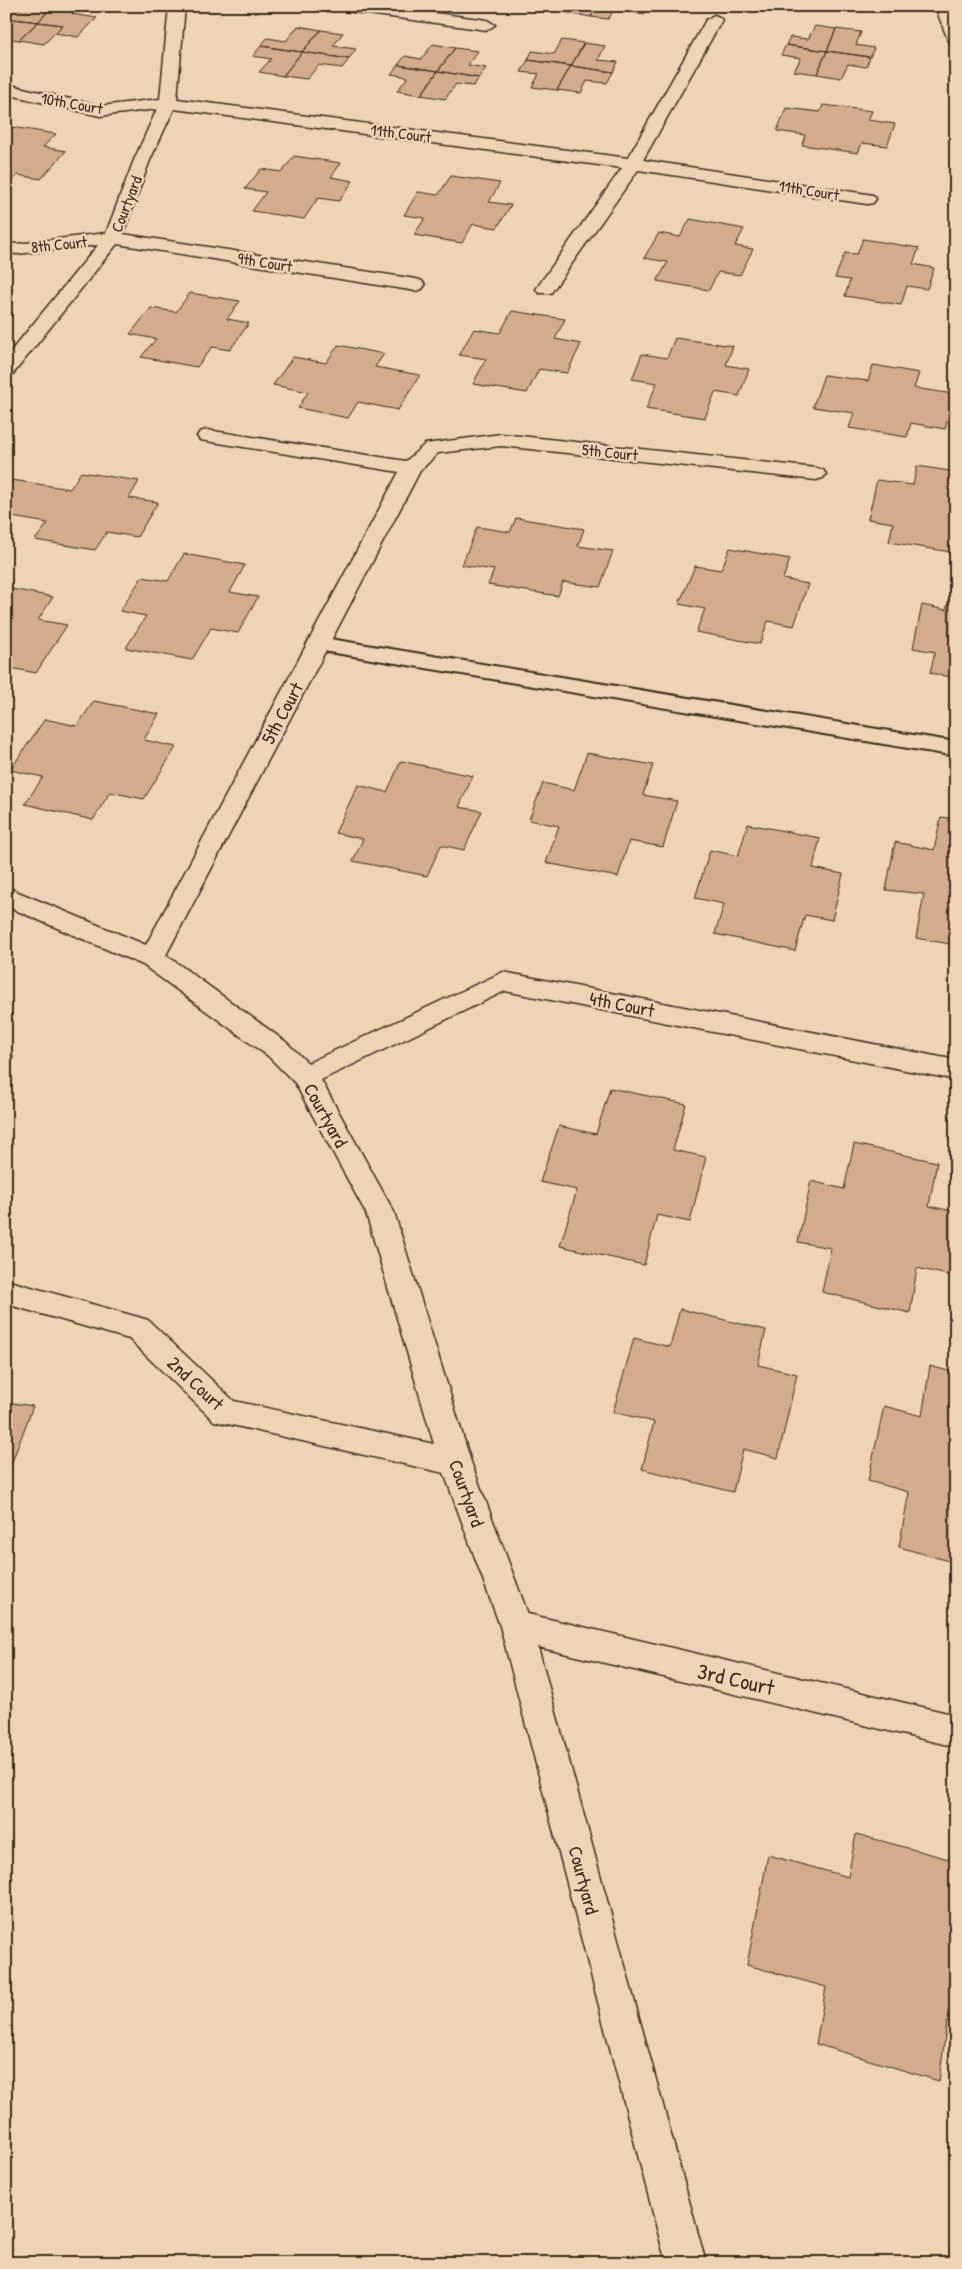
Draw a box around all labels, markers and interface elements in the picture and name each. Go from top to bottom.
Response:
street label: 10th Court [39,87,105,119]
street label: 11th Court [369,118,433,148]
street label: Courtyard [105,173,147,235]
street label: 11th Court [777,174,841,206]
street label: 8th Court [30,230,89,258]
street label: 9th Court [236,247,294,277]
street label: 5th Court [581,438,639,466]
street label: 5th Court [255,677,309,748]
street label: 4th Court [587,985,657,1023]
street label: Courtyard [298,1078,355,1152]
street label: 2nd Court [162,1350,230,1416]
street label: Courtyard [443,1456,491,1531]
street label: 3rd Court [695,1656,778,1702]
street label: Courtyard [562,1843,606,1918]

